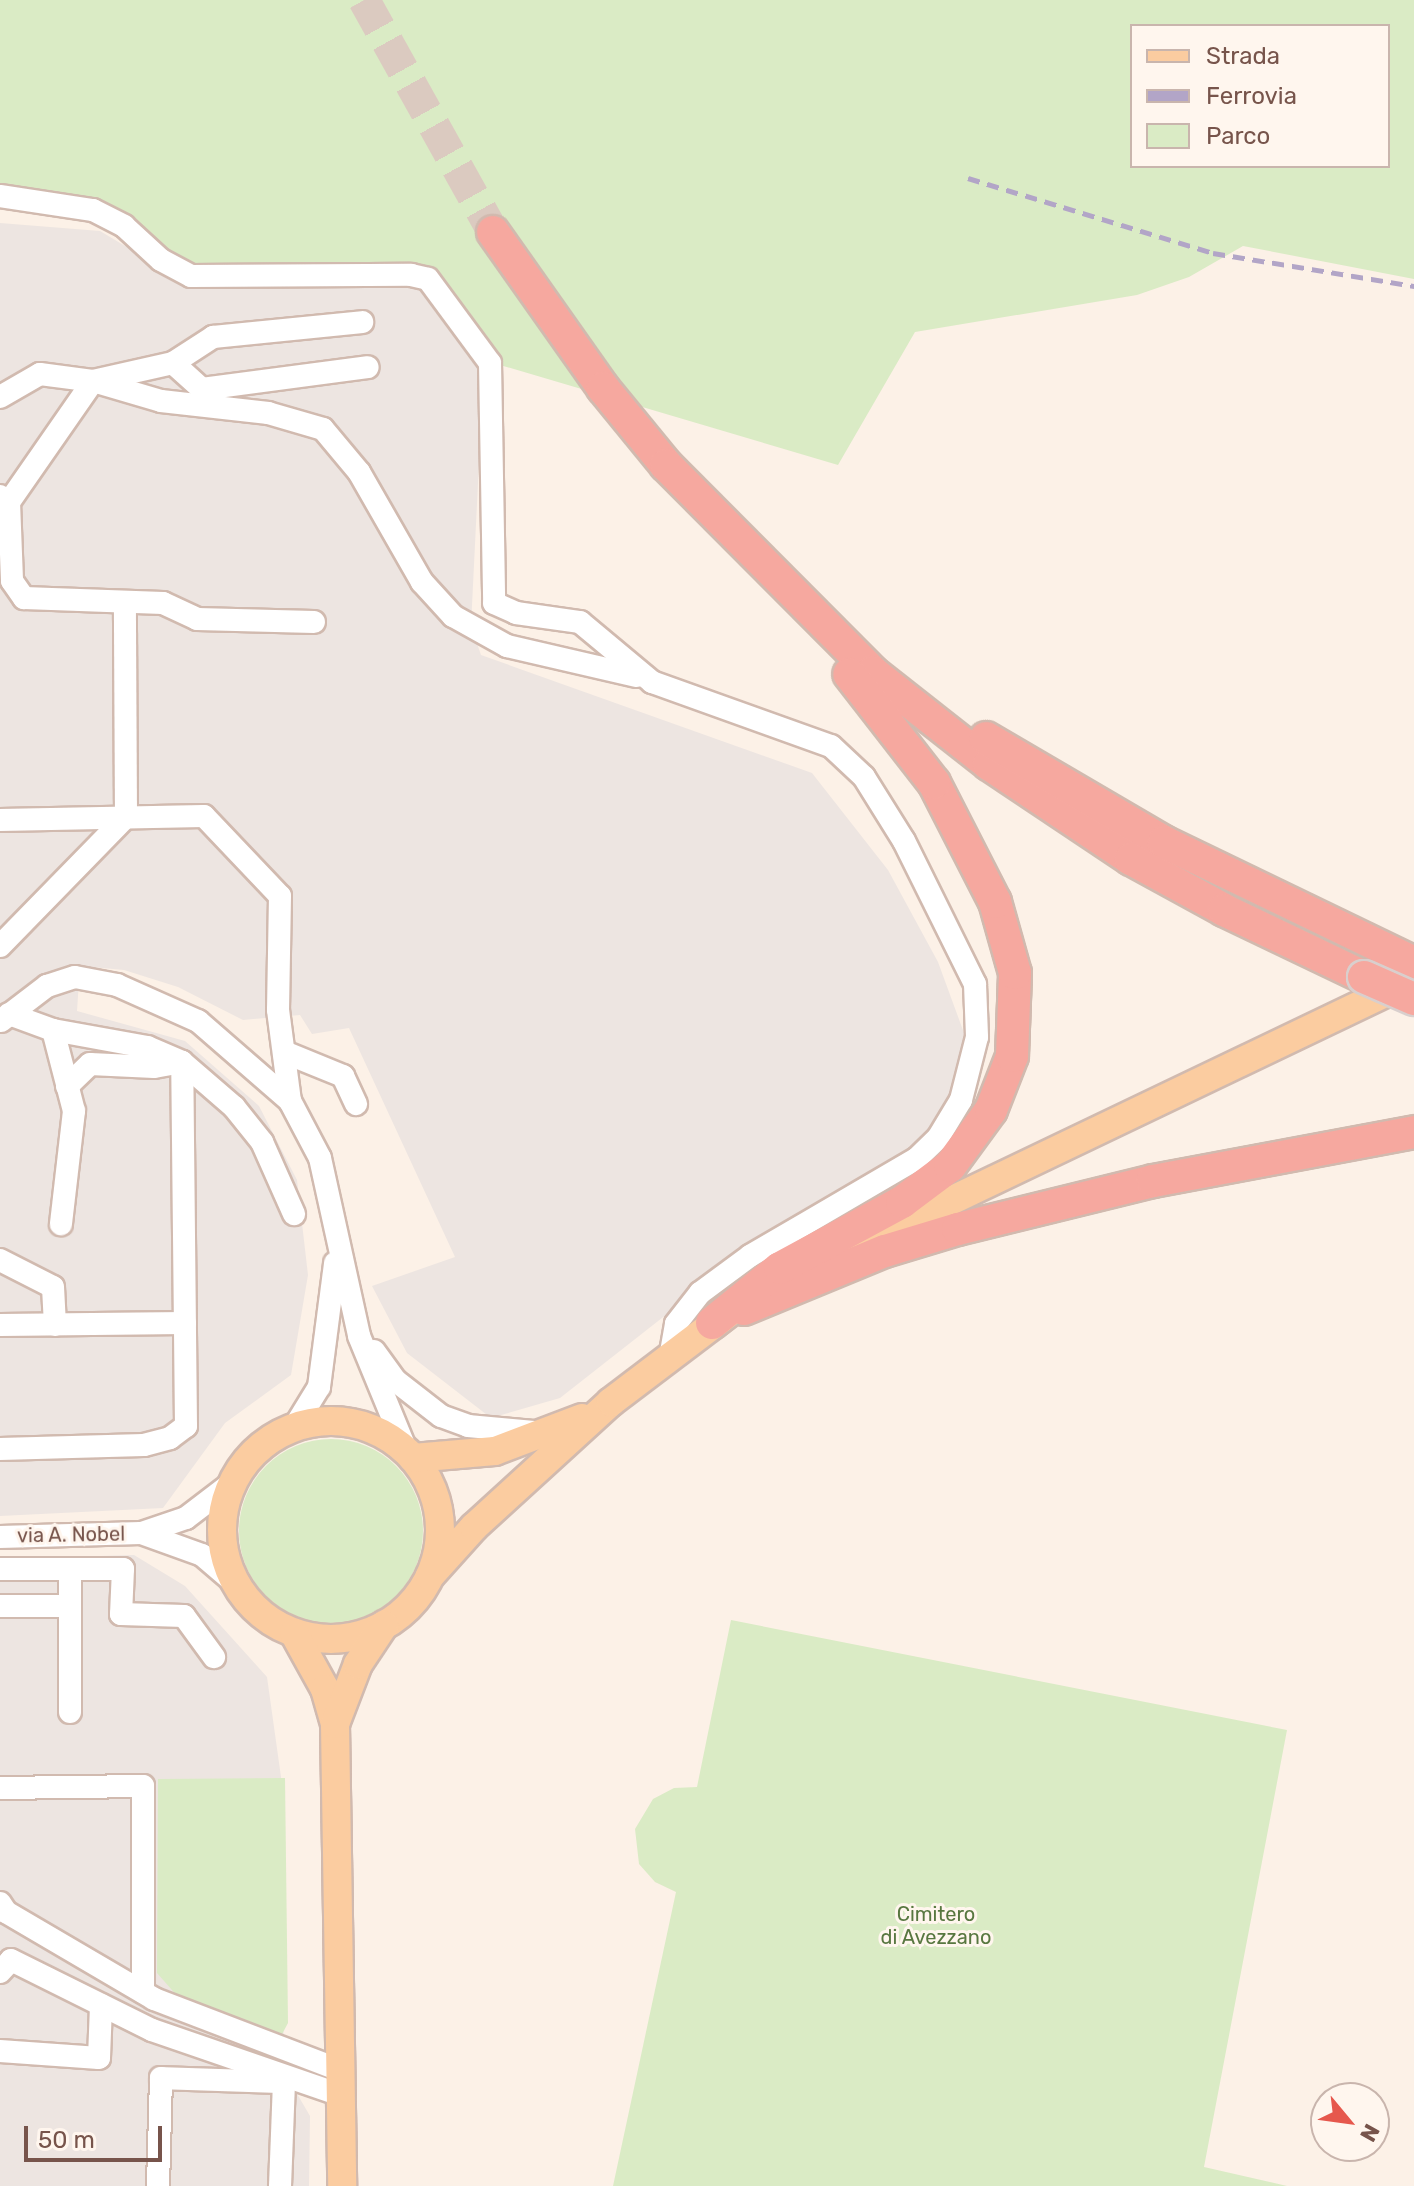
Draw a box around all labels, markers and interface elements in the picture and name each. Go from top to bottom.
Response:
legend [1130,24,1390,168]
text: Strada [1206,42,1280,70]
text: Ferrovia [1206,82,1297,110]
text: Parco [1206,122,1270,150]
street label: via A. Nobel [17,1522,125,1548]
park label: Cimitero di Avezzano [880,1902,992,1949]
north arrow [1310,2082,1390,2162]
scale bar [28,2110,166,2160]
text: N [1354,2119,1385,2146]
text: 50 m [38,2126,95,2154]

